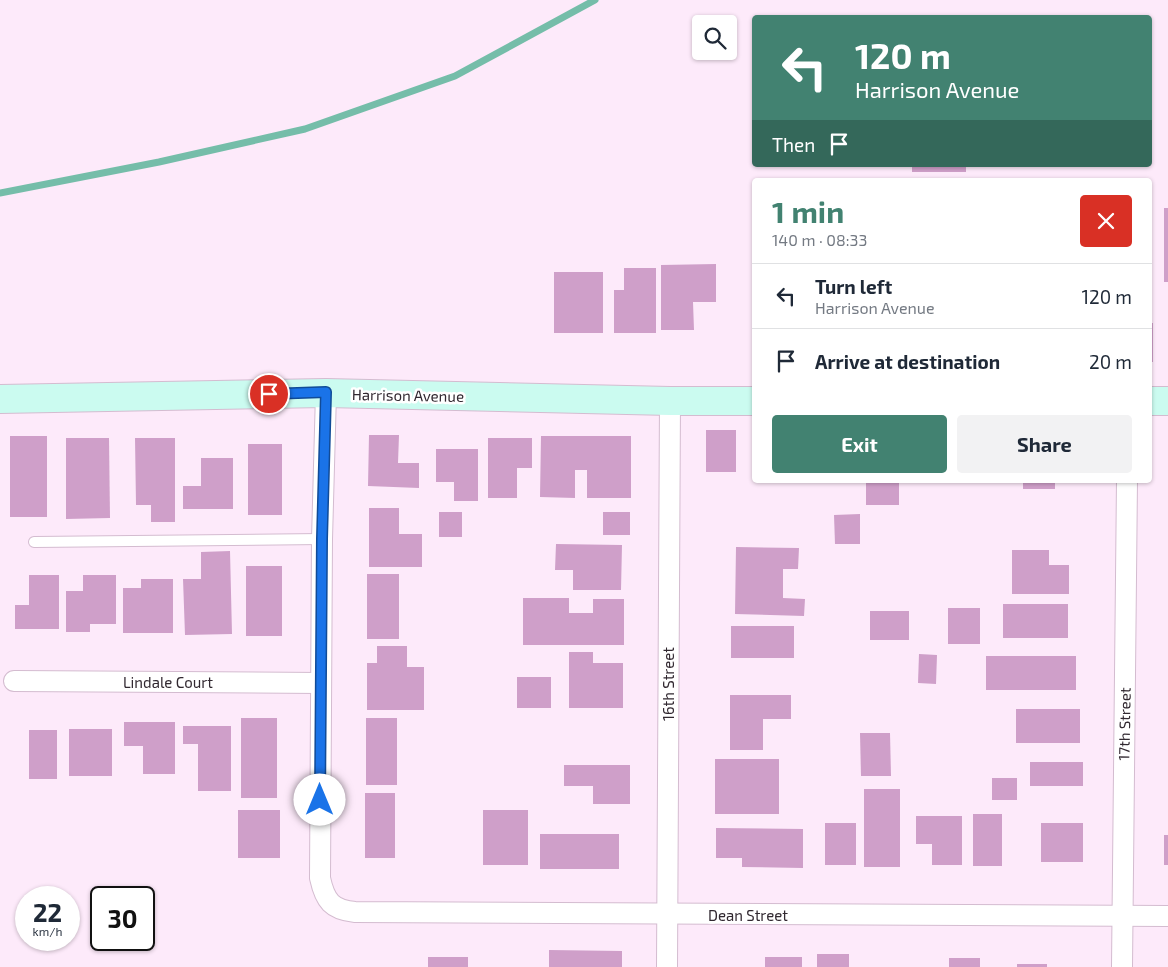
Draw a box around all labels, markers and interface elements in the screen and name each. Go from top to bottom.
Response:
map controls [692,15,737,60]
button: search [692,15,737,60]
text: 120 m [855,34,951,76]
icon: left [772,35,837,100]
text: Harrison Avenue [855,76,1019,102]
icon: arrive [825,130,853,158]
text: Then [772,133,815,156]
text: 1 min [772,193,844,229]
button: close [1080,195,1132,247]
text: 140 m · 08:33 [772,230,867,249]
text: Turn left [815,275,892,298]
icon: left [772,282,800,310]
text: 120 m [1081,285,1132,308]
text: Harrison Avenue [815,298,935,317]
icon: arrive [772,347,800,375]
text: Arrive at destination [815,350,1000,373]
text: 20 m [1089,350,1132,373]
pin [248,373,290,415]
icon: arrive [255,380,283,408]
street label: Harrison Avenue [352,385,464,405]
button: Exit [772,415,947,473]
button: Share [957,415,1132,473]
street label: 16th Street [659,647,677,721]
street label: Lindale Court [123,673,213,691]
street label: 17th Street [1114,687,1134,761]
position arrow [293,773,345,825]
speed limit sign: 30 [90,886,155,951]
text: 22 [33,897,62,927]
street label: Dean Street [708,906,788,924]
text: km/h [33,924,62,938]

